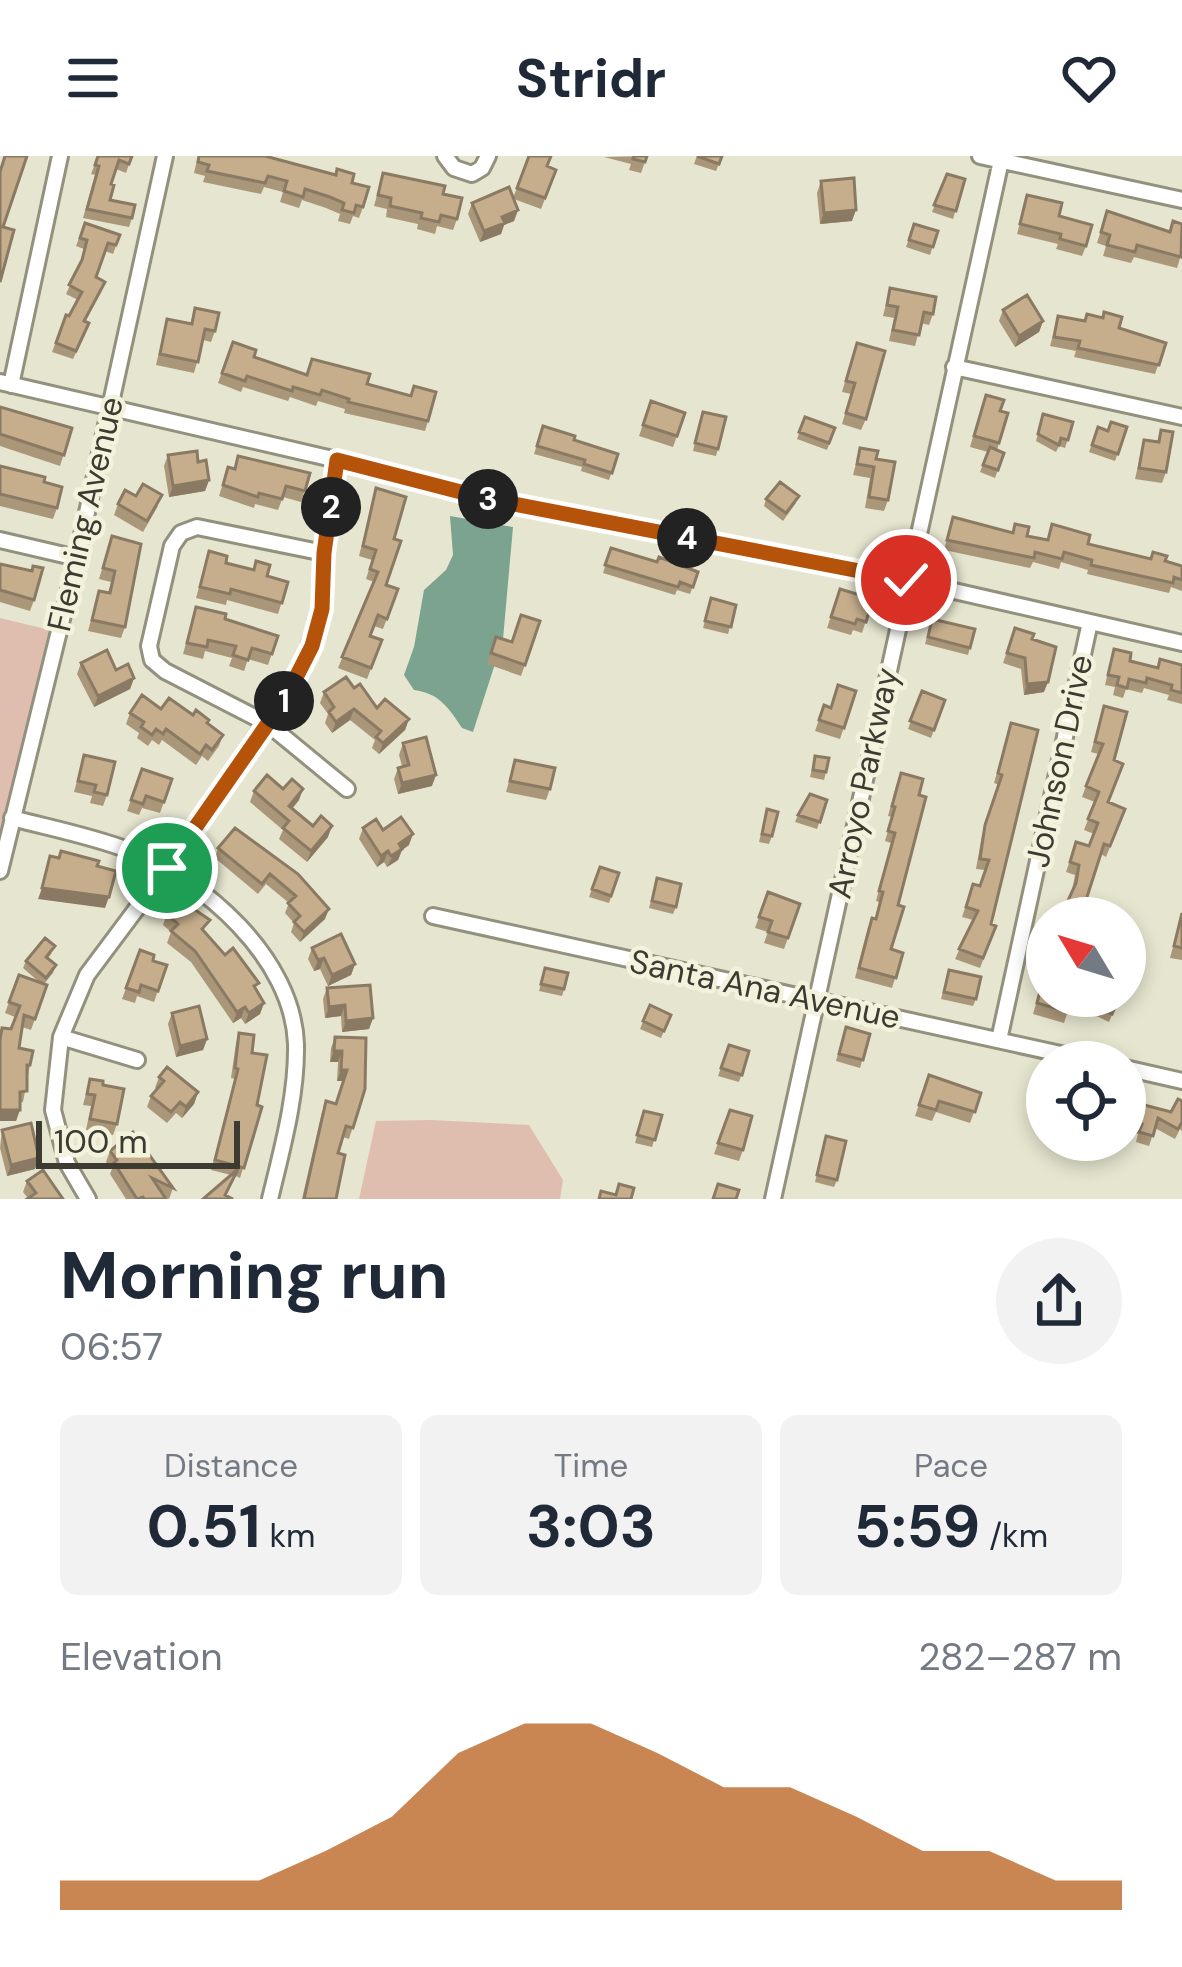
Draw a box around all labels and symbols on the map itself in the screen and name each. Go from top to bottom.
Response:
street label: Fleming Avenue [37,393,133,635]
pin: 3 [458,469,518,529]
pin: 2 [301,477,361,537]
pin: 4 [657,508,717,568]
pin [855,529,957,631]
street label: Johnson Drive [1016,651,1102,871]
street label: Arroyo Parkway [818,664,908,902]
pin: 1 [254,671,314,731]
pin [116,817,218,919]
north arrow [1026,897,1146,1017]
street label: Santa Ana Avenue [626,939,904,1039]
scale bar [36,1115,240,1168]

